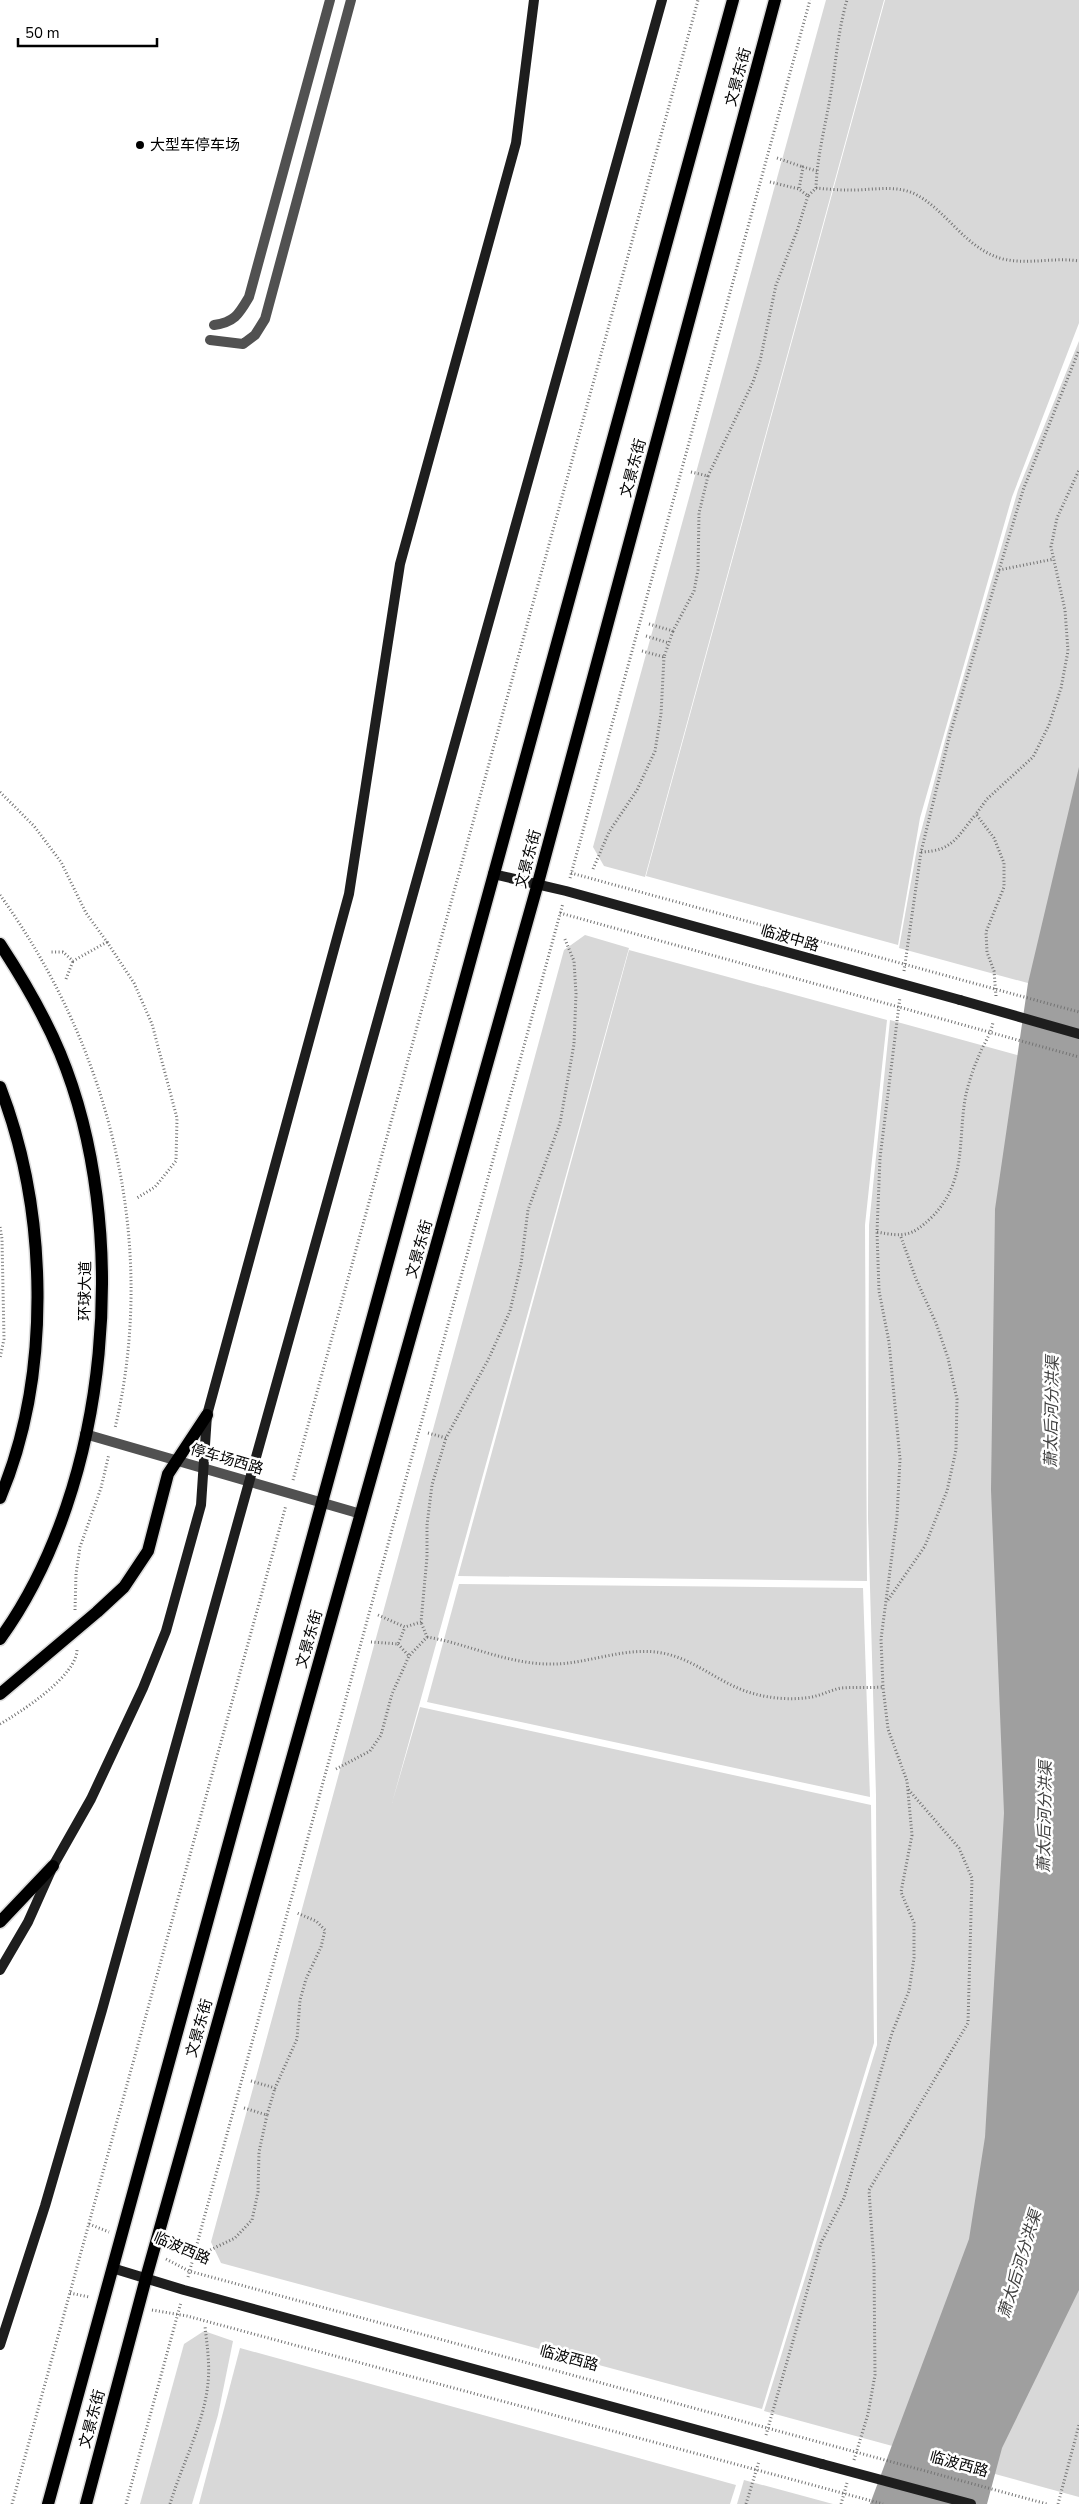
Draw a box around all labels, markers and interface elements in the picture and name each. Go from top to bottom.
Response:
scale bar [18,15,156,47]
text: 50 m [25,23,60,43]
street label: 文景东街 [721,45,755,109]
place label: 大型车停车场 [150,135,240,155]
marker: 大型车停车场 [134,139,146,151]
street label: 文景东街 [616,436,650,500]
street label: 文景东街 [511,827,545,891]
street label: 临波中路 [758,920,822,956]
street label: 文景东街 [401,1217,437,1281]
street label: 环球大道 [74,1261,96,1321]
water label: 萧太后河分洪渠 [1040,1354,1064,1468]
street label: 停车场西路 [188,1439,266,1479]
street label: 文景东街 [291,1607,327,1671]
water label: 萧太后河分洪渠 [1033,1759,1057,1873]
street label: 文景东街 [181,1996,217,2060]
water label: 萧太后河分洪渠 [993,2206,1047,2321]
street label: 临波西路 [150,2227,214,2269]
street label: 临波西路 [537,2341,601,2375]
street label: 文景东街 [75,2387,109,2451]
street label: 临波西路 [927,2447,991,2481]

